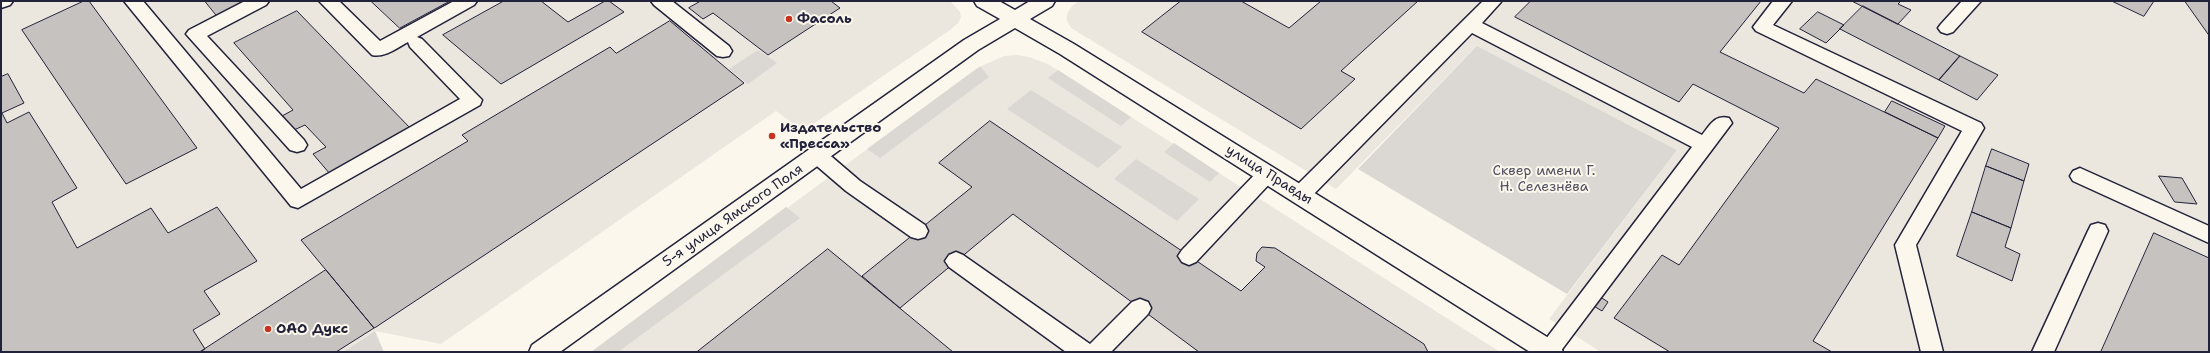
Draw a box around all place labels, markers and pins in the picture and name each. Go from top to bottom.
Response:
place label: Фасоль [797,11,852,27]
marker: Фасоль [784,14,794,24]
place label: Издательство «Пресса» [780,120,881,152]
marker: Издательство «Пресса» [767,131,777,141]
place label: OAO Дукс [276,321,348,337]
marker: OAO Дукс [263,324,273,334]

